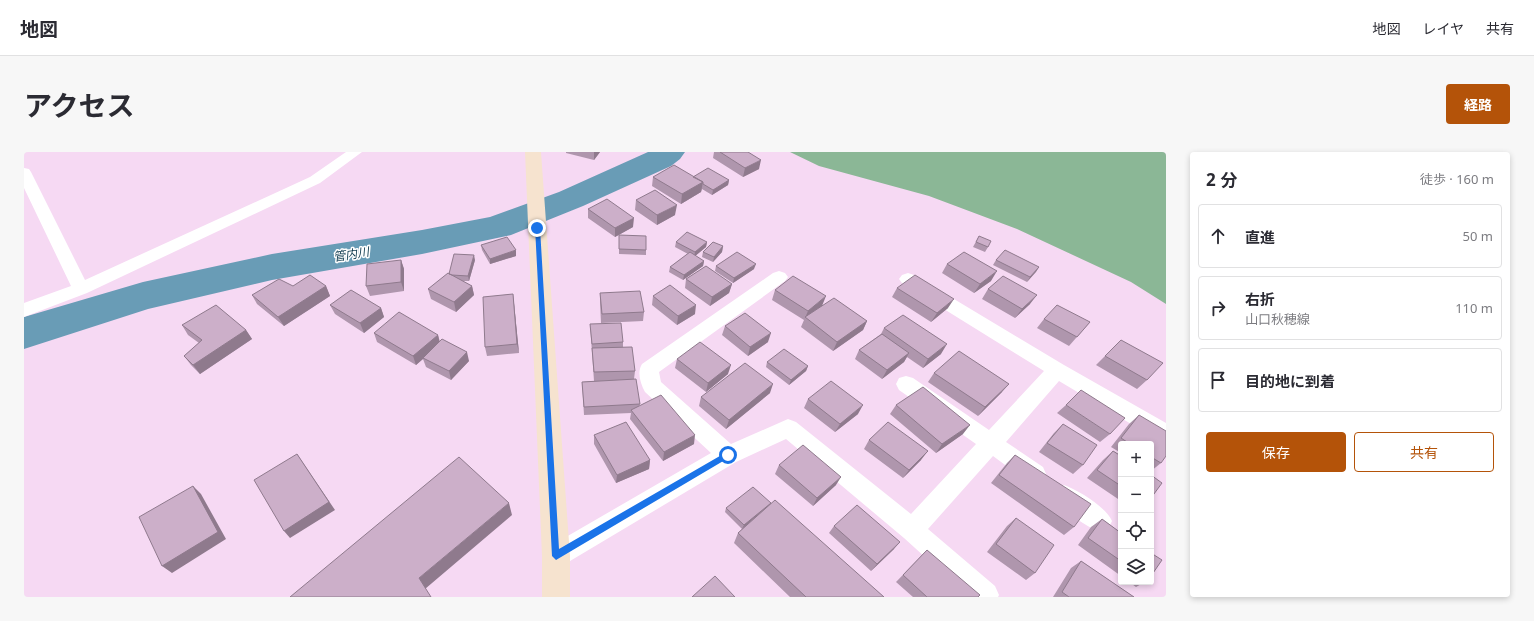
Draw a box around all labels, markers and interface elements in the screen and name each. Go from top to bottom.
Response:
text: 地図 [20,16,58,42]
text: 地図 [1372,19,1400,38]
text: レイヤ [1422,19,1464,38]
text: 共有 [1486,19,1514,38]
button: 経路 [1446,84,1510,124]
text: アクセス [24,86,135,124]
text: 2 分 [1206,168,1237,191]
text: 徒歩 · 160 m [1420,170,1494,188]
route end [528,219,546,237]
icon: ahead [1207,225,1229,247]
text: 直進 [1245,227,1275,247]
text: 50 m [1463,227,1493,245]
water label: 管内川 [332,242,372,265]
text: 右折 [1245,289,1275,309]
icon: right [1207,297,1229,319]
text: 110 m [1455,299,1493,317]
text: 山口秋穂線 [1245,310,1310,328]
icon: arrive [1207,369,1229,391]
text: 目的地に到着 [1245,371,1335,391]
button: 保存 [1206,432,1346,472]
button: 共有 [1354,432,1494,472]
map controls [1118,441,1154,585]
button: + [1118,441,1154,477]
route start [719,446,737,464]
button: − [1118,477,1154,513]
button: locate [1118,513,1154,549]
button: layers [1118,549,1154,585]

